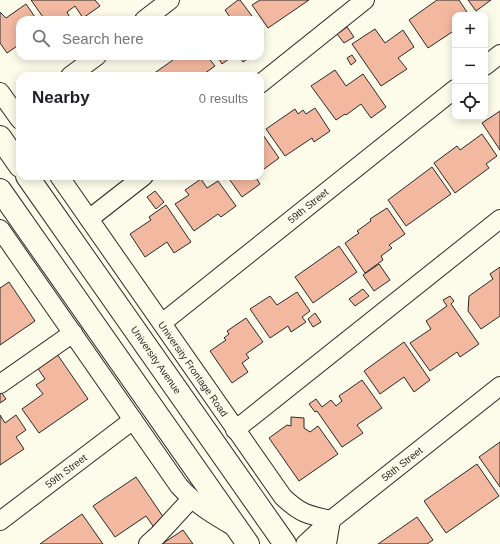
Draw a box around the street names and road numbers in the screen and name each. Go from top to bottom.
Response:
street label: 59th Street [286,186,331,226]
street label: University Frontage Road [156,319,230,419]
street label: University Avenue [129,324,184,396]
street label: 58th Street [379,444,425,483]
street label: 59th Street [43,452,89,490]

